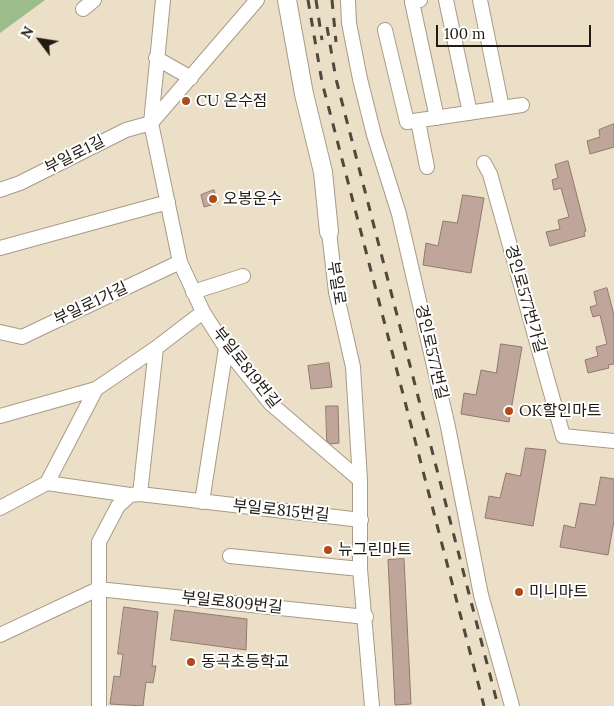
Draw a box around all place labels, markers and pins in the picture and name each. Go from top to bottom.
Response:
place label: CU 온수점 [196,91,268,111]
marker: CU 온수점 [180,95,192,107]
place label: 오봉운수 [223,189,282,209]
marker: 오봉운수 [207,193,219,205]
place label: OK할인마트 [519,401,601,421]
marker: OK할인마트 [503,405,515,417]
place label: 뉴그린마트 [338,540,412,560]
marker: 뉴그린마트 [322,544,334,556]
place label: 미니마트 [529,582,588,602]
marker: 미니마트 [513,586,525,598]
place label: 동곡초등학교 [201,652,289,672]
marker: 동곡초등학교 [185,656,197,668]

